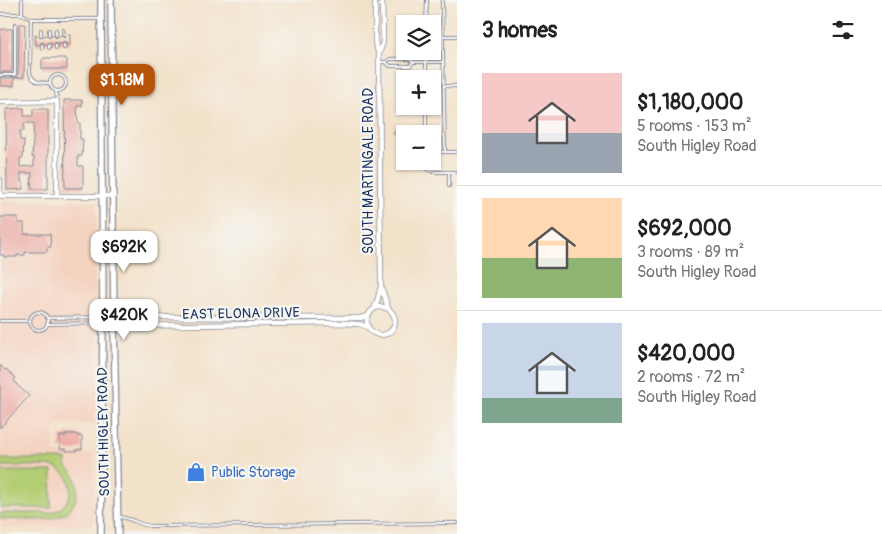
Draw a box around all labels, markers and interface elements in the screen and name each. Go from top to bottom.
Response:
map controls [396,15,441,170]
button: layers [396,15,441,60]
icon: filters [829,16,857,44]
text: 3 homes [482,17,557,44]
pin: $1.18M [81,64,163,106]
text: $1.18M [100,70,144,90]
button: + [396,70,441,115]
street label: SOUTH MARTINGALE ROAD [360,88,377,254]
text: $1,180,000 [637,89,743,116]
icon: home [522,93,582,153]
text: 5 rooms · 153 m² [637,116,752,136]
button: − [396,125,441,170]
text: South Higley Road [637,136,757,156]
text: $692,000 [637,215,732,242]
icon: home [522,218,582,278]
pin: $692K [89,230,159,273]
text: $692K [102,237,146,257]
text: 3 rooms · 89 m² [637,242,744,262]
text: South Higley Road [637,262,757,282]
pin: $420K [89,298,159,341]
street label: EAST ELONA DRIVE [182,304,300,323]
text: $420K [100,305,148,325]
text: $420,000 [637,340,735,367]
icon: home [522,343,582,403]
street label: SOUTH HIGLEY ROAD [94,367,113,497]
text: 2 rooms · 72 m² [637,367,745,387]
text: South Higley Road [637,387,757,407]
shop icon: Public Storage [185,461,207,483]
place label: Public Storage [211,464,295,481]

